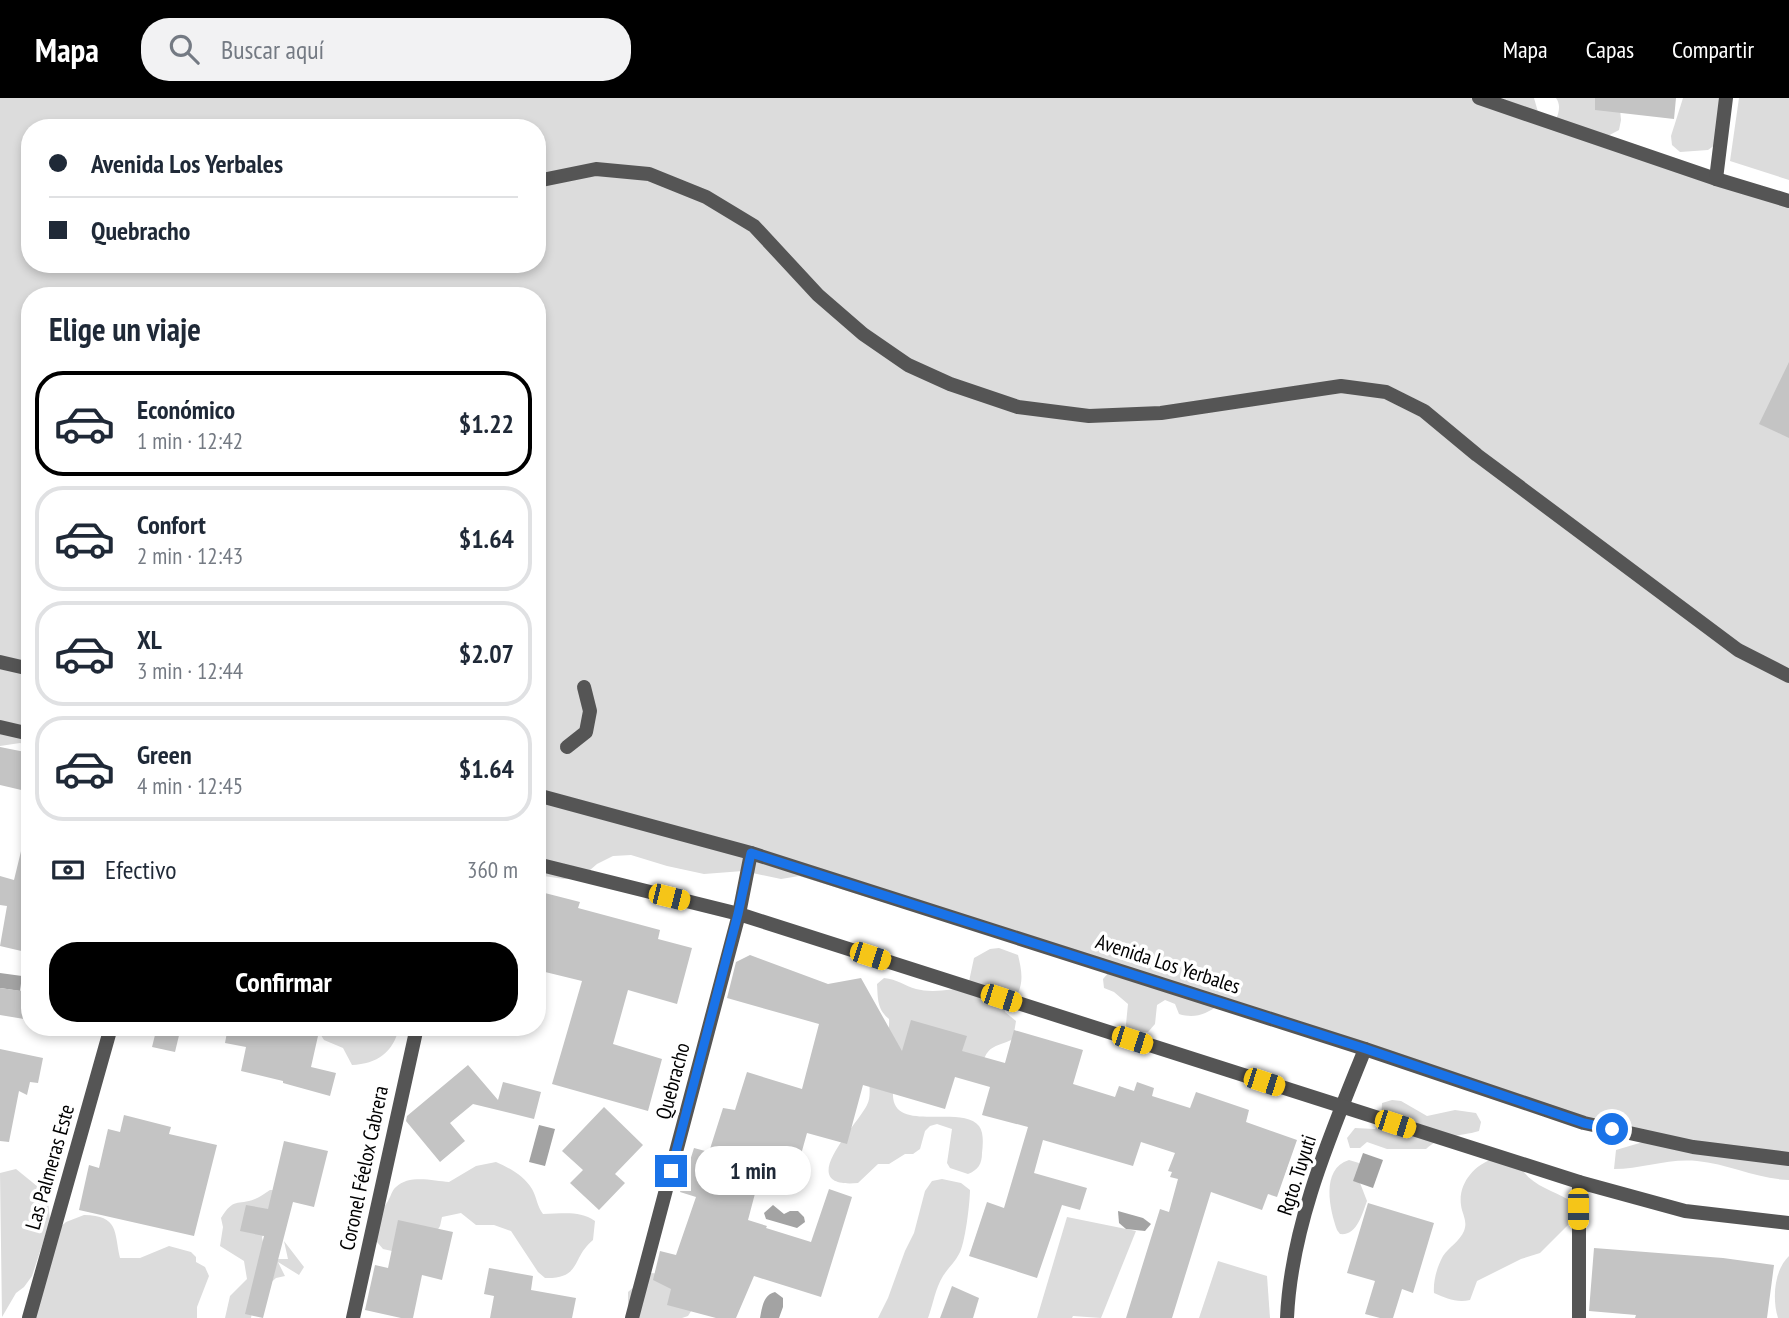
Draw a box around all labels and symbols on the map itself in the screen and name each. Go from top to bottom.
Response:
car [647,882,692,912]
street label: Avenida Los Yerbales [1092,927,1244,1000]
car [847,940,894,972]
car [978,982,1025,1014]
car [1109,1024,1156,1056]
street label: Quebracho [649,1040,696,1122]
car [1241,1066,1288,1098]
street label: Coronel Féelox Cabrera [333,1083,394,1253]
street label: Las Palmeras Este [19,1101,80,1233]
car [1372,1108,1419,1140]
route start [1596,1113,1628,1145]
street label: Rgto. Tuyuti [1271,1131,1322,1219]
callout: 1 min [696,1146,811,1196]
route end [655,1155,687,1187]
car [1568,1188,1589,1230]

